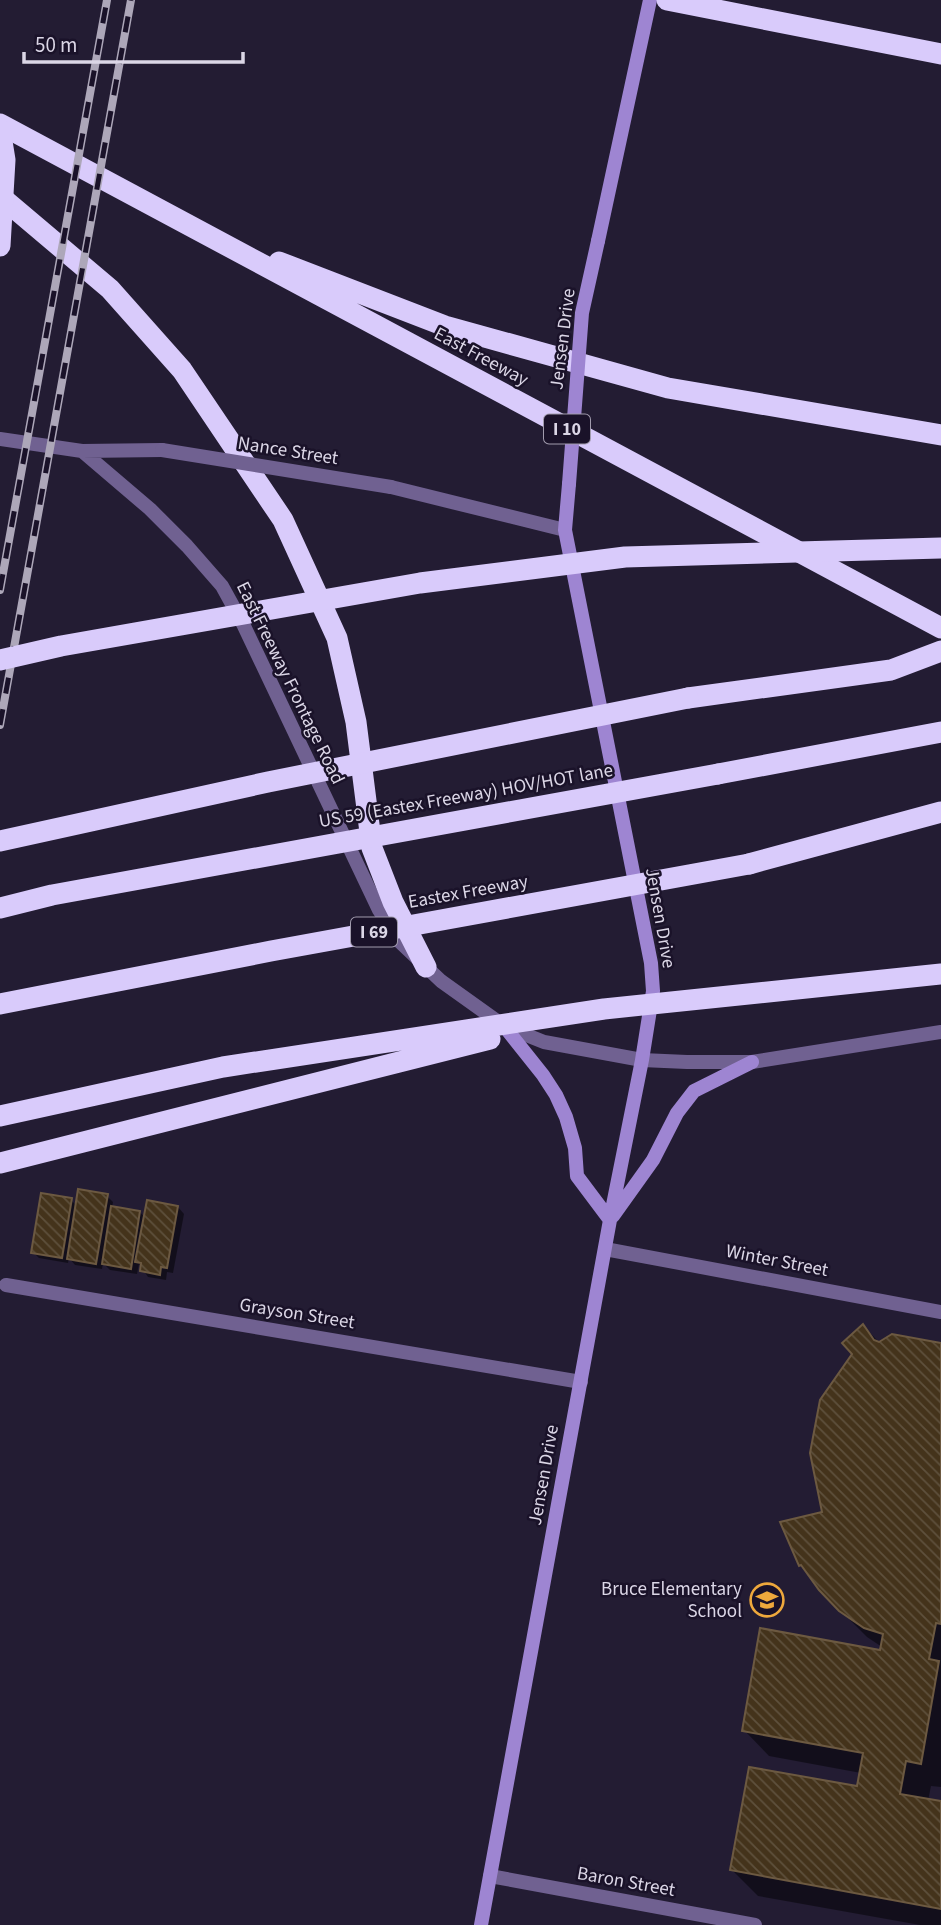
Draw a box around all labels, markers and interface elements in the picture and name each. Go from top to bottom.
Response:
scale bar [24,21,243,65]
text: 50 m [35,30,77,60]
street label: Jensen Drive [543,287,583,391]
street label: East Freeway [429,321,533,393]
road number: I 10 [544,414,590,444]
street label: Nance Street [236,430,341,472]
street label: East Freeway Frontage Road [229,577,351,789]
street label: US 59 (Eastex Freeway) HOV/HOT lane [317,757,615,835]
street label: Jensen Drive [638,866,682,970]
street label: Eastex Freeway [406,868,530,916]
road number: I 69 [351,917,397,946]
street label: Winter Street [724,1238,831,1284]
street label: Grayson Street [237,1292,357,1337]
street label: Jensen Drive [522,1423,566,1527]
place label: Bruce Elementary School [601,1576,742,1625]
school or university icon: Bruce Elementary School [748,1581,786,1619]
street label: Baron Street [575,1860,678,1904]

